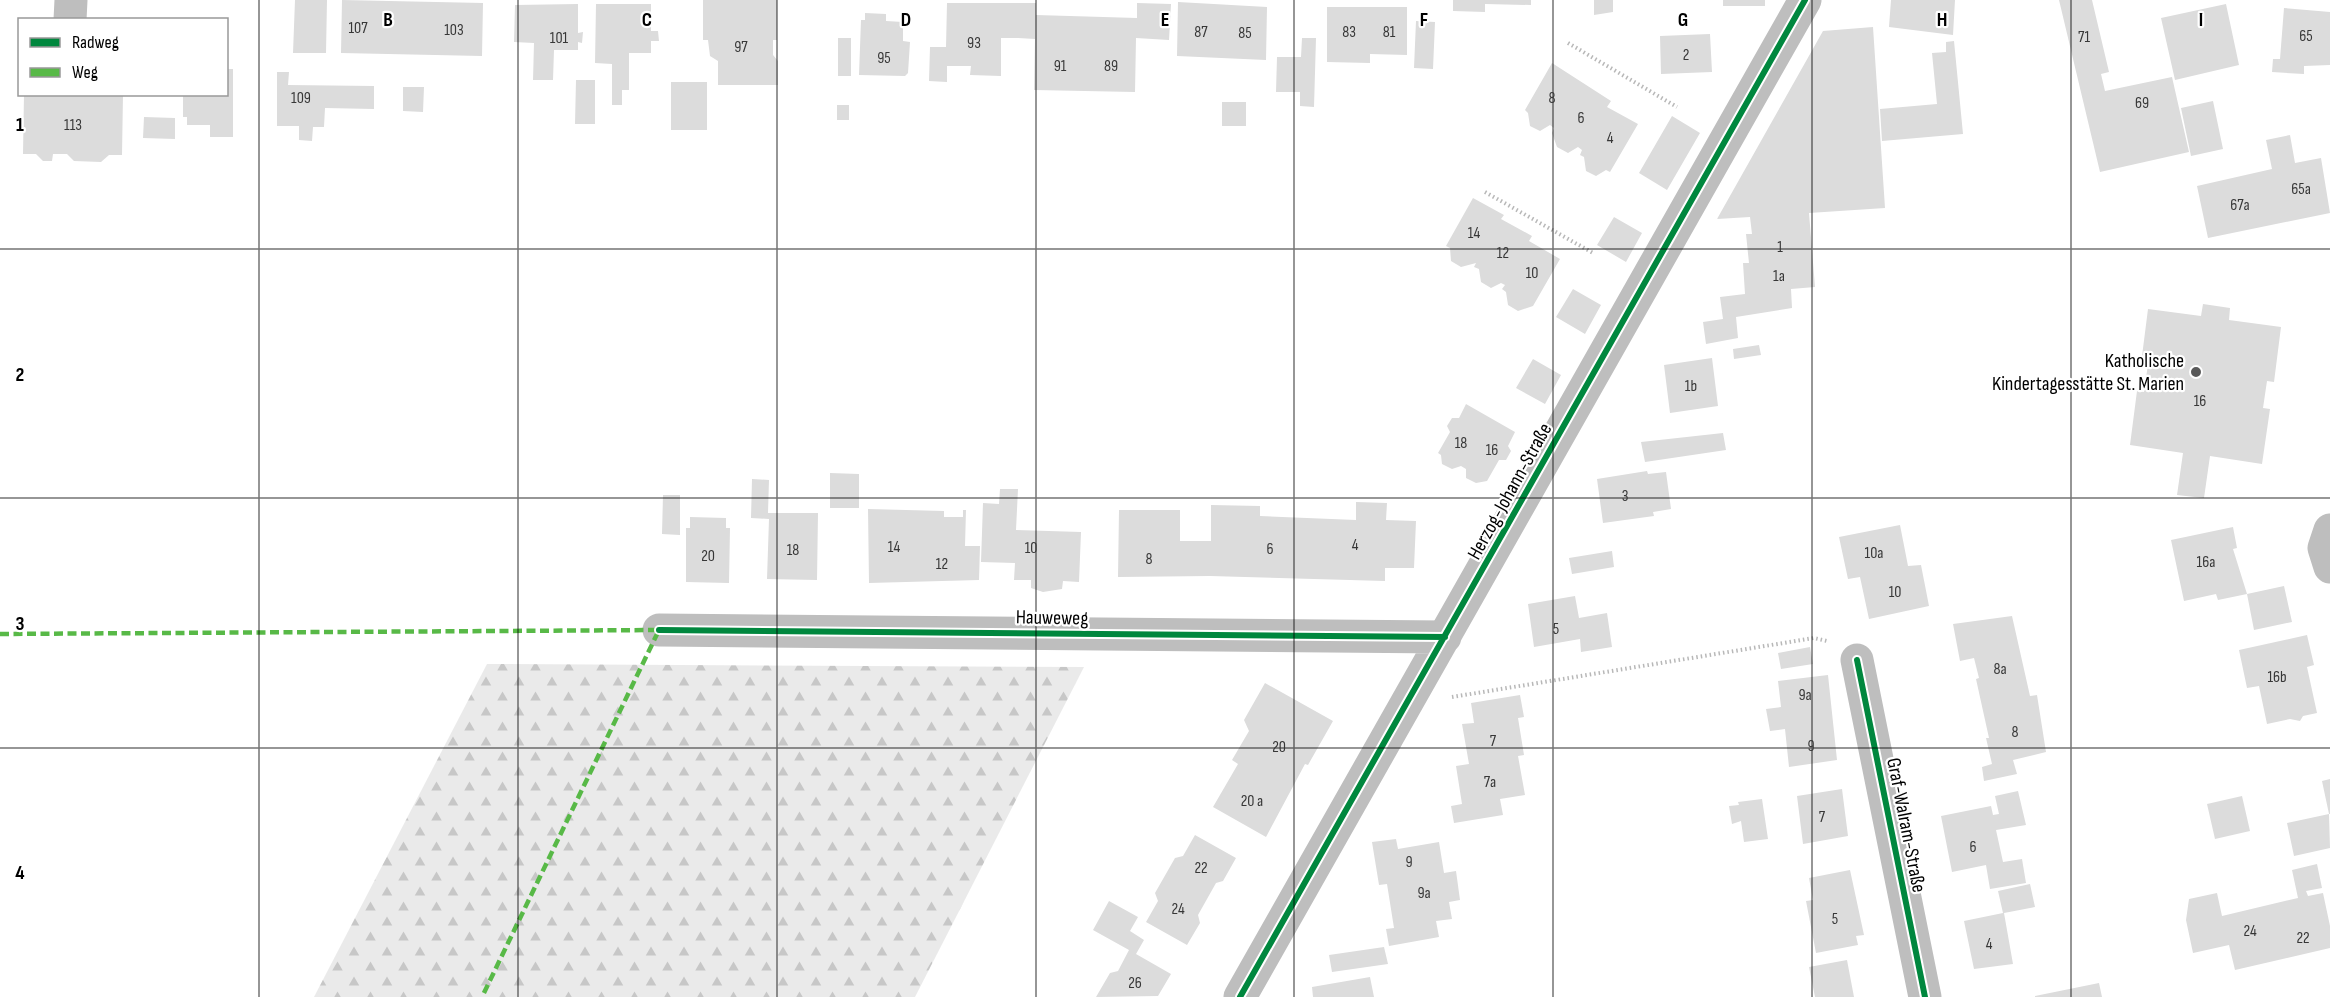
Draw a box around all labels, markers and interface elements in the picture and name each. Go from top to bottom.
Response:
text: B [383,8,393,32]
text: C [642,8,652,32]
text: D [901,8,911,32]
text: E [1161,8,1169,32]
text: F [1420,8,1428,32]
text: G [1678,8,1688,32]
text: H [1937,8,1947,32]
text: I [2199,8,2203,32]
legend [18,18,228,96]
house number: 107 [348,19,368,38]
house number: 103 [444,21,464,40]
house number: 87 [1194,23,1208,42]
house number: 83 [1342,23,1356,42]
house number: 81 [1383,23,1396,42]
house number: 85 [1238,24,1252,43]
house number: 65 [2299,27,2313,46]
house number: 71 [2078,28,2090,47]
house number: 101 [550,29,569,48]
text: Radweg [72,32,119,53]
house number: 93 [967,34,981,53]
house number: 97 [734,38,748,57]
house number: 2 [1683,46,1689,65]
house number: 95 [877,49,891,68]
house number: 91 [1054,57,1067,76]
house number: 89 [1104,57,1118,76]
text: Weg [72,62,98,83]
house number: 109 [291,89,311,108]
house number: 8 [1548,89,1556,108]
house number: 69 [2135,94,2149,113]
house number: 6 [1577,109,1585,128]
text: 1 [16,113,24,137]
house number: 113 [64,116,82,135]
house number: 4 [1607,129,1614,148]
house number: 65a [2291,180,2311,199]
house number: 67a [2230,196,2250,215]
house number: 14 [1468,224,1480,243]
house number: 1 [1777,238,1783,257]
house number: 12 [1497,244,1509,263]
house number: 10 [1526,264,1538,283]
house number: 1a [1773,267,1785,286]
place label: Katholische Kindertagesstätte St. Marien [1992,349,2184,396]
text: 2 [16,363,24,387]
marker: Katholische Kindertagesstätte St. Marien [2189,365,2203,379]
house number: 1b [1685,377,1697,396]
house number: 16 [2194,392,2206,411]
street label: Herzog-Johann-Straße [1462,419,1557,564]
house number: 18 [1455,434,1467,453]
house number: 16 [1486,441,1498,460]
house number: 3 [1622,487,1628,506]
house number: 4 [1352,536,1359,555]
house number: 14 [888,538,900,557]
house number: 10 [1025,539,1037,558]
house number: 6 [1266,540,1274,559]
house number: 18 [787,541,799,560]
house number: 10a [1865,544,1883,563]
house number: 20 [701,547,715,566]
house number: 8 [1145,550,1153,569]
house number: 16a [2197,553,2215,572]
house number: 12 [936,555,948,574]
house number: 10 [1889,583,1901,602]
street label: Hauweweg [1016,605,1088,631]
text: 3 [16,612,25,636]
house number: 5 [1553,620,1559,639]
house number: 8a [1993,660,2007,679]
house number: 16b [2267,668,2287,687]
house number: 9a [1798,686,1812,705]
house number: 8 [2011,723,2019,742]
house number: 7 [1490,732,1497,751]
house number: 9 [1807,737,1815,756]
house number: 20 [1272,738,1286,757]
street label: Graf-Walram-Straße [1881,756,1931,895]
house number: 7a [1484,773,1496,792]
house number: 20 a [1241,792,1263,811]
house number: 7 [1819,808,1826,827]
house number: 6 [1969,838,1977,857]
house number: 9 [1405,853,1413,872]
house number: 22 [1194,859,1208,878]
text: 4 [15,861,25,885]
house number: 9a [1417,884,1431,903]
house number: 24 [1171,900,1185,919]
house number: 5 [1832,910,1838,929]
house number: 24 [2243,922,2257,941]
house number: 22 [2296,929,2310,948]
house number: 4 [1986,935,1993,954]
house number: 26 [1128,974,1142,993]

